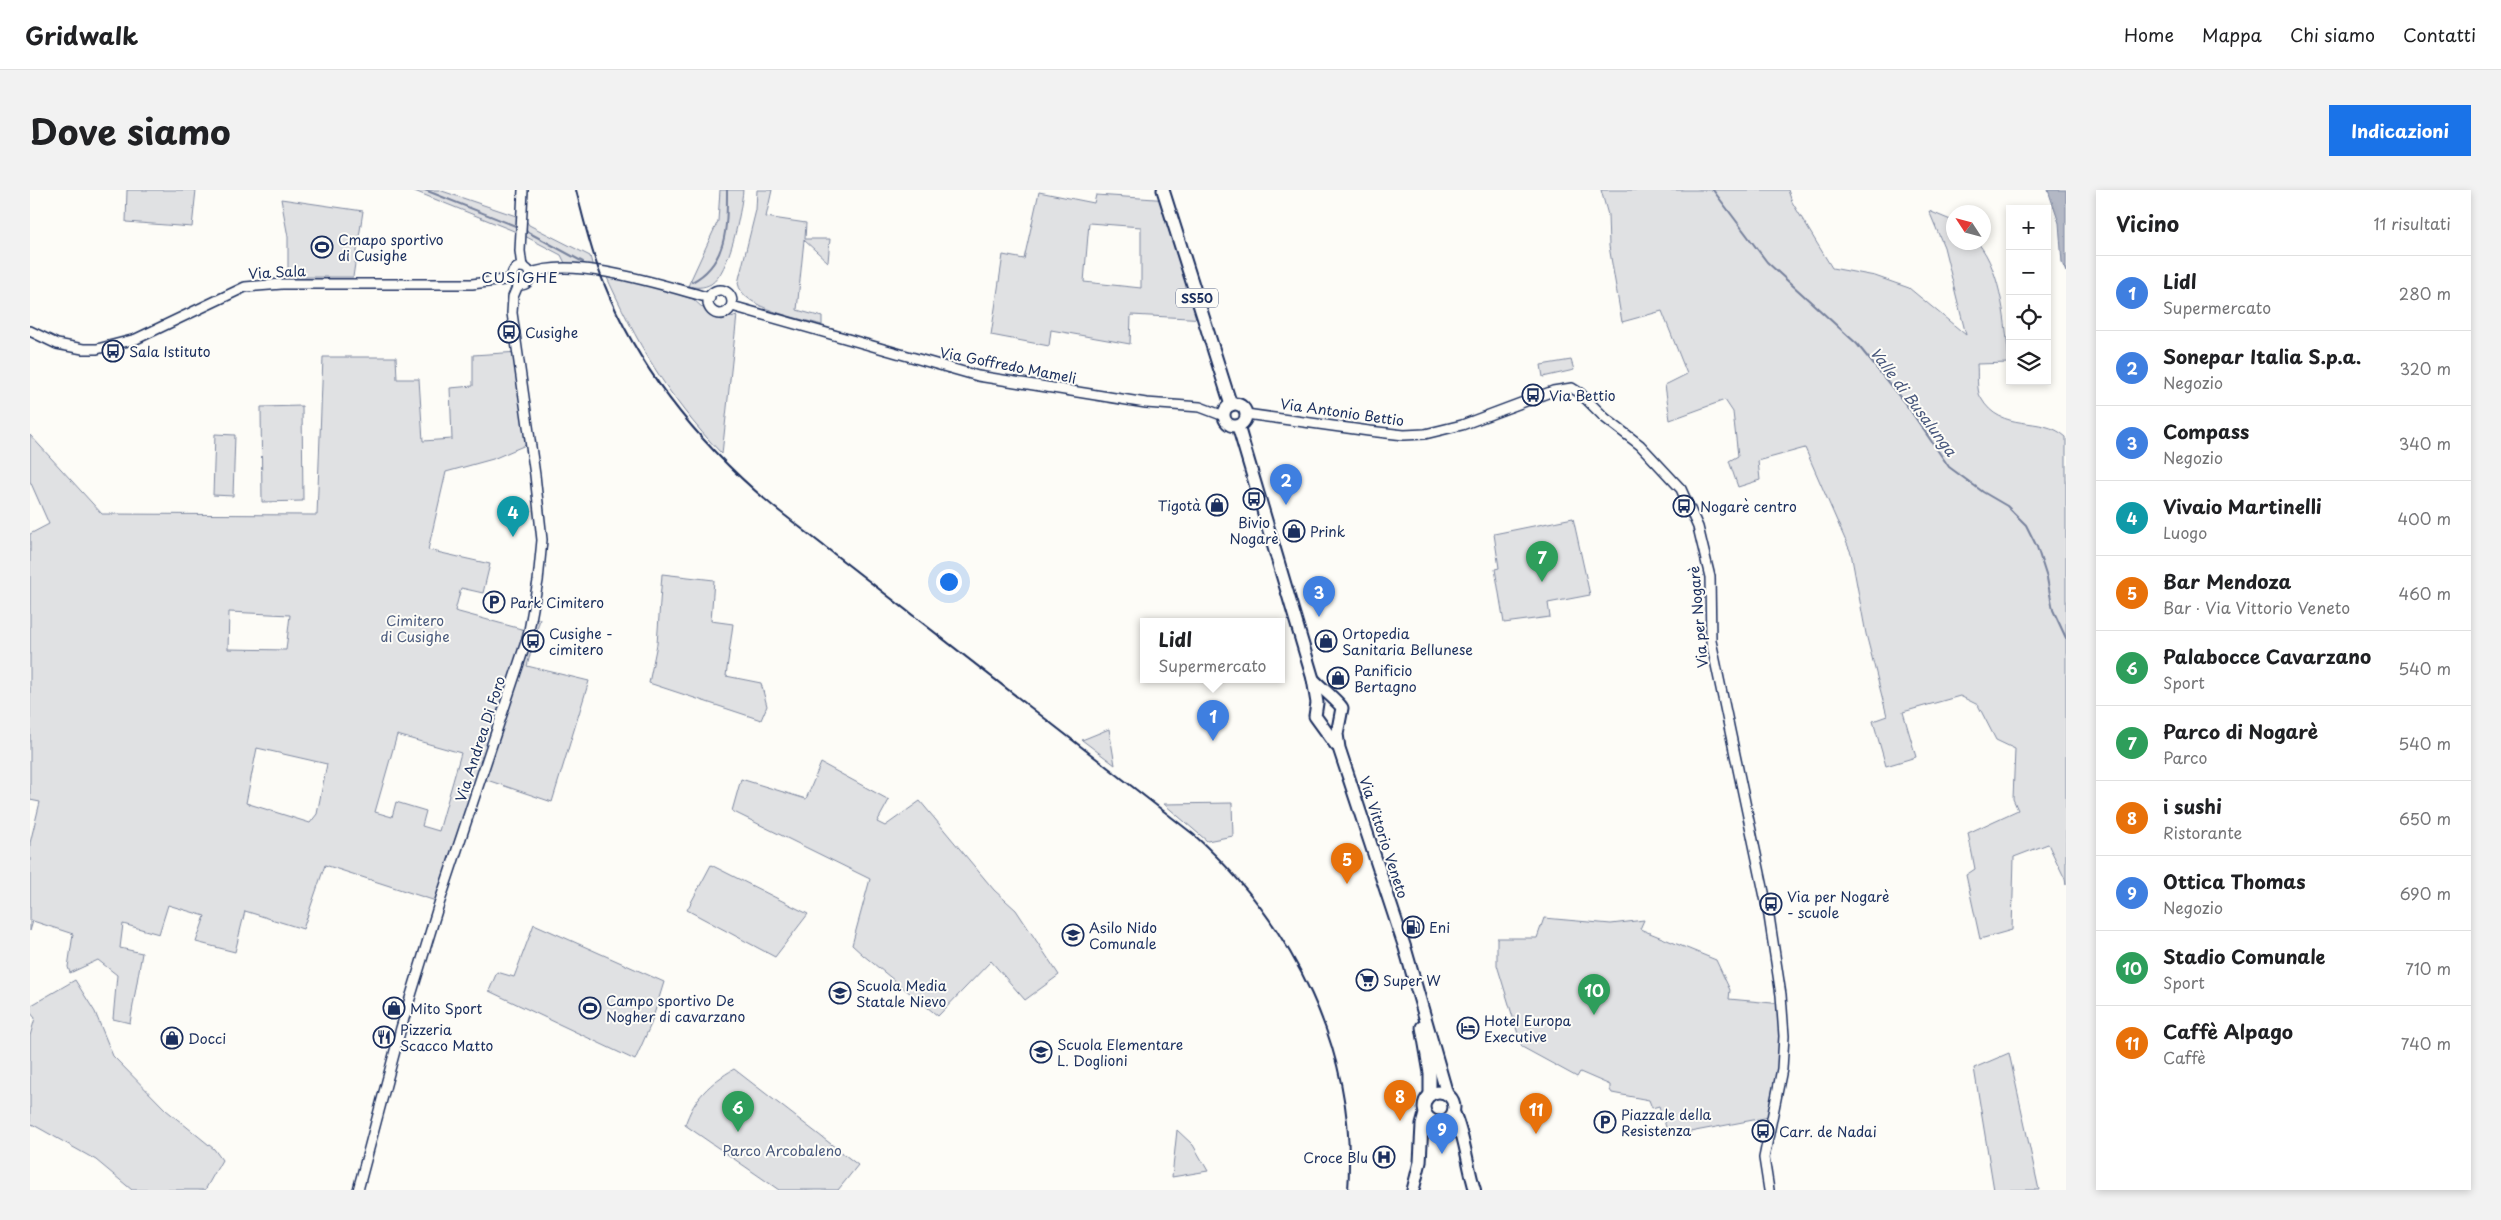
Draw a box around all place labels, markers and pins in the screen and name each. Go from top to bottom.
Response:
place label: Cmapo sportivo di Cusighe [338,229,444,266]
sports icon: Cmapo sportivo di Cusighe [310,235,334,259]
bus stop icon: Cusighe [497,320,521,344]
place label: Cusighe [525,322,578,343]
bus stop icon: Sala Istituto [101,339,125,363]
place label: Sala Istituto [129,341,211,362]
bus stop icon: Via Bettio [1521,383,1545,407]
place label: Via Bettio [1549,385,1616,406]
pin: 2 [1270,464,1302,505]
bus stop icon: Bivio Nogarè [1242,487,1266,511]
shop icon: Tigotà [1205,493,1229,517]
bus stop icon: Nogarè centro [1672,494,1696,518]
place label: Tigotà [1158,495,1201,516]
pin: 4 [497,496,529,537]
place label: Nogarè centro [1700,496,1797,517]
place label: Bivio Nogarè [1229,512,1279,549]
shop icon: Prink [1282,519,1306,543]
place label: Prink [1310,521,1346,542]
pin: 7 [1526,541,1558,582]
pin: 3 [1303,576,1335,617]
parking icon: Park Cimitero [482,590,506,614]
place label: Park Cimitero [510,592,604,613]
place label: Cusighe - cimitero [549,623,613,660]
place label: Ortopedia Sanitaria Bellunese [1342,623,1473,660]
bus stop icon: Cusighe - cimitero [521,629,545,653]
shop icon: Ortopedia Sanitaria Bellunese [1314,629,1338,653]
place label: Panificio Bertagno [1354,660,1417,697]
shop icon: Panificio Bertagno [1326,666,1350,690]
pin: 1 [1197,700,1229,741]
pin: 5 [1331,843,1363,884]
place label: Via per Nogarè - scuole [1787,886,1889,923]
bus stop icon: Via per Nogarè - scuole [1759,892,1783,916]
fuel station icon: Eni [1401,915,1425,939]
place label: Asilo Nido Comunale [1089,917,1157,954]
place label: Eni [1429,917,1450,938]
school or university icon: Asilo Nido Comunale [1061,923,1085,947]
supermarket icon: Super W [1355,968,1379,992]
place label: Super W [1383,970,1441,991]
pin: 10 [1578,974,1610,1015]
place label: Scuola Media Statale Nievo [856,975,947,1012]
school or university icon: Scuola Media Statale Nievo [828,981,852,1005]
place label: Campo sportivo De Nogher di cavarzano [606,990,745,1027]
shop icon: Mito Sport [382,996,406,1020]
sports icon: Campo sportivo De Nogher di cavarzano [578,996,602,1020]
place label: Mito Sport [410,998,483,1019]
place label: Hotel Europa Executive [1484,1010,1572,1047]
hotel icon: Hotel Europa Executive [1456,1016,1480,1040]
place label: Pizzeria Scacco Matto [400,1019,494,1056]
restaurant icon: Pizzeria Scacco Matto [372,1025,396,1049]
shop icon: Docci [160,1026,184,1050]
place label: Docci [188,1028,226,1049]
place label: Scuola Elementare L. Doglioni [1057,1034,1183,1071]
school or university icon: Scuola Elementare L. Doglioni [1029,1040,1053,1064]
pin: 8 [1384,1080,1416,1121]
pin: 6 [722,1091,754,1132]
pin: 11 [1520,1093,1552,1134]
place label: Piazzale della Resistenza [1621,1104,1712,1141]
parking icon: Piazzale della Resistenza [1593,1110,1617,1134]
pin: 9 [1426,1113,1458,1154]
bus stop icon: Carr. de Nadai [1751,1119,1775,1143]
place label: Carr. de Nadai [1779,1121,1877,1142]
hospital icon: Croce Blu [1372,1145,1396,1169]
place label: Croce Blu [1303,1147,1368,1168]

